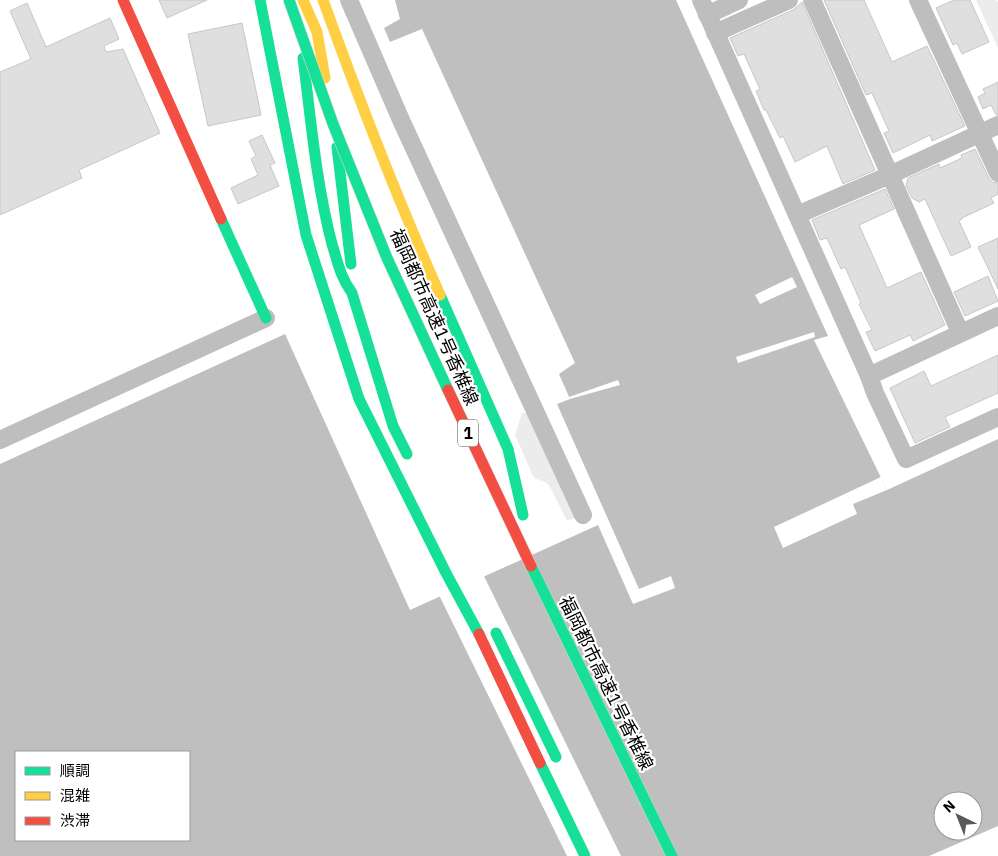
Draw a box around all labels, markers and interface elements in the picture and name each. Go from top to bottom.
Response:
street label: 福岡都市高速1号香椎線 [385,225,484,409]
road number: 1 [458,419,478,446]
street label: 福岡都市高速1号香椎線 [554,592,659,774]
legend [15,751,190,841]
text: 順調 [60,761,90,780]
text: 混雑 [60,786,90,805]
north arrow [933,791,983,841]
text: N [939,796,959,817]
text: 渋滞 [60,811,90,830]

